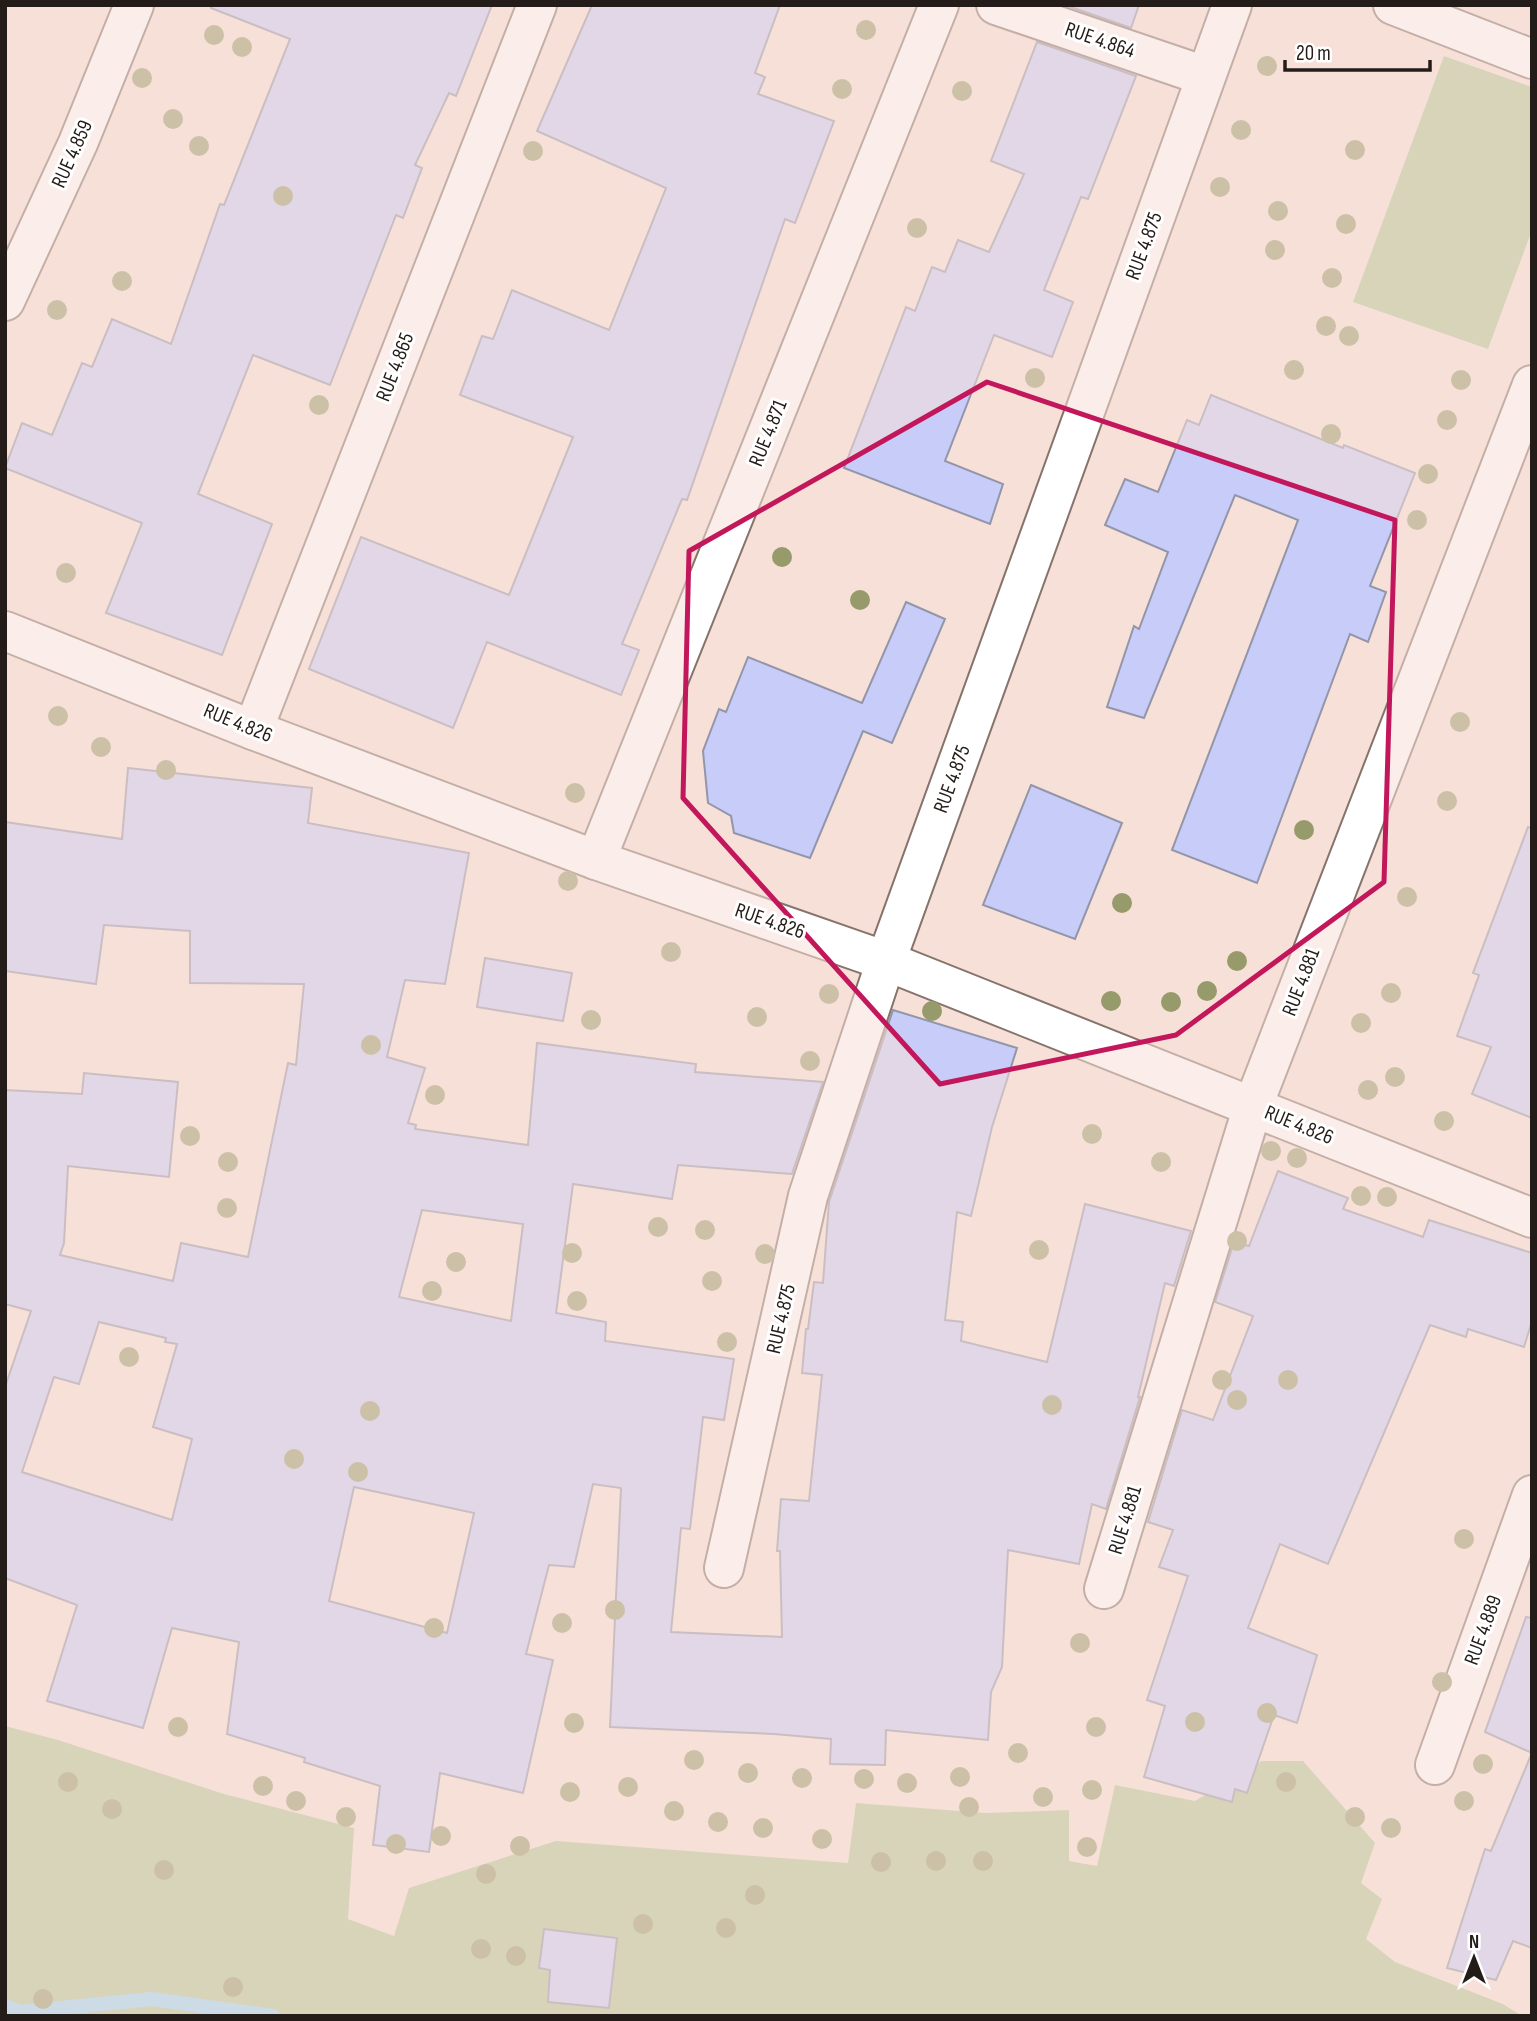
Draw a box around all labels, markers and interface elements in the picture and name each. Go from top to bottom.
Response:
street label: RUE 4.864 [1062,16,1138,64]
scale bar [1285,28,1430,72]
text: 20 m [1296,41,1331,66]
street label: RUE 4.859 [46,116,98,192]
street label: RUE 4.875 [1120,209,1168,283]
street label: RUE 4.865 [371,329,419,405]
street label: RUE 4.871 [743,395,793,470]
street label: RUE 4.826 [200,698,276,748]
street label: RUE 4.875 [928,742,976,816]
street label: RUE 4.826 [732,897,808,945]
street label: RUE 4.881 [1277,944,1326,1019]
street label: RUE 4.826 [1261,1100,1337,1150]
street label: RUE 4.875 [761,1282,801,1356]
street label: RUE 4.881 [1103,1482,1147,1557]
street label: RUE 4.889 [1459,1592,1507,1668]
north arrow [1439,1923,1509,1993]
text: N [1469,1931,1479,1954]

